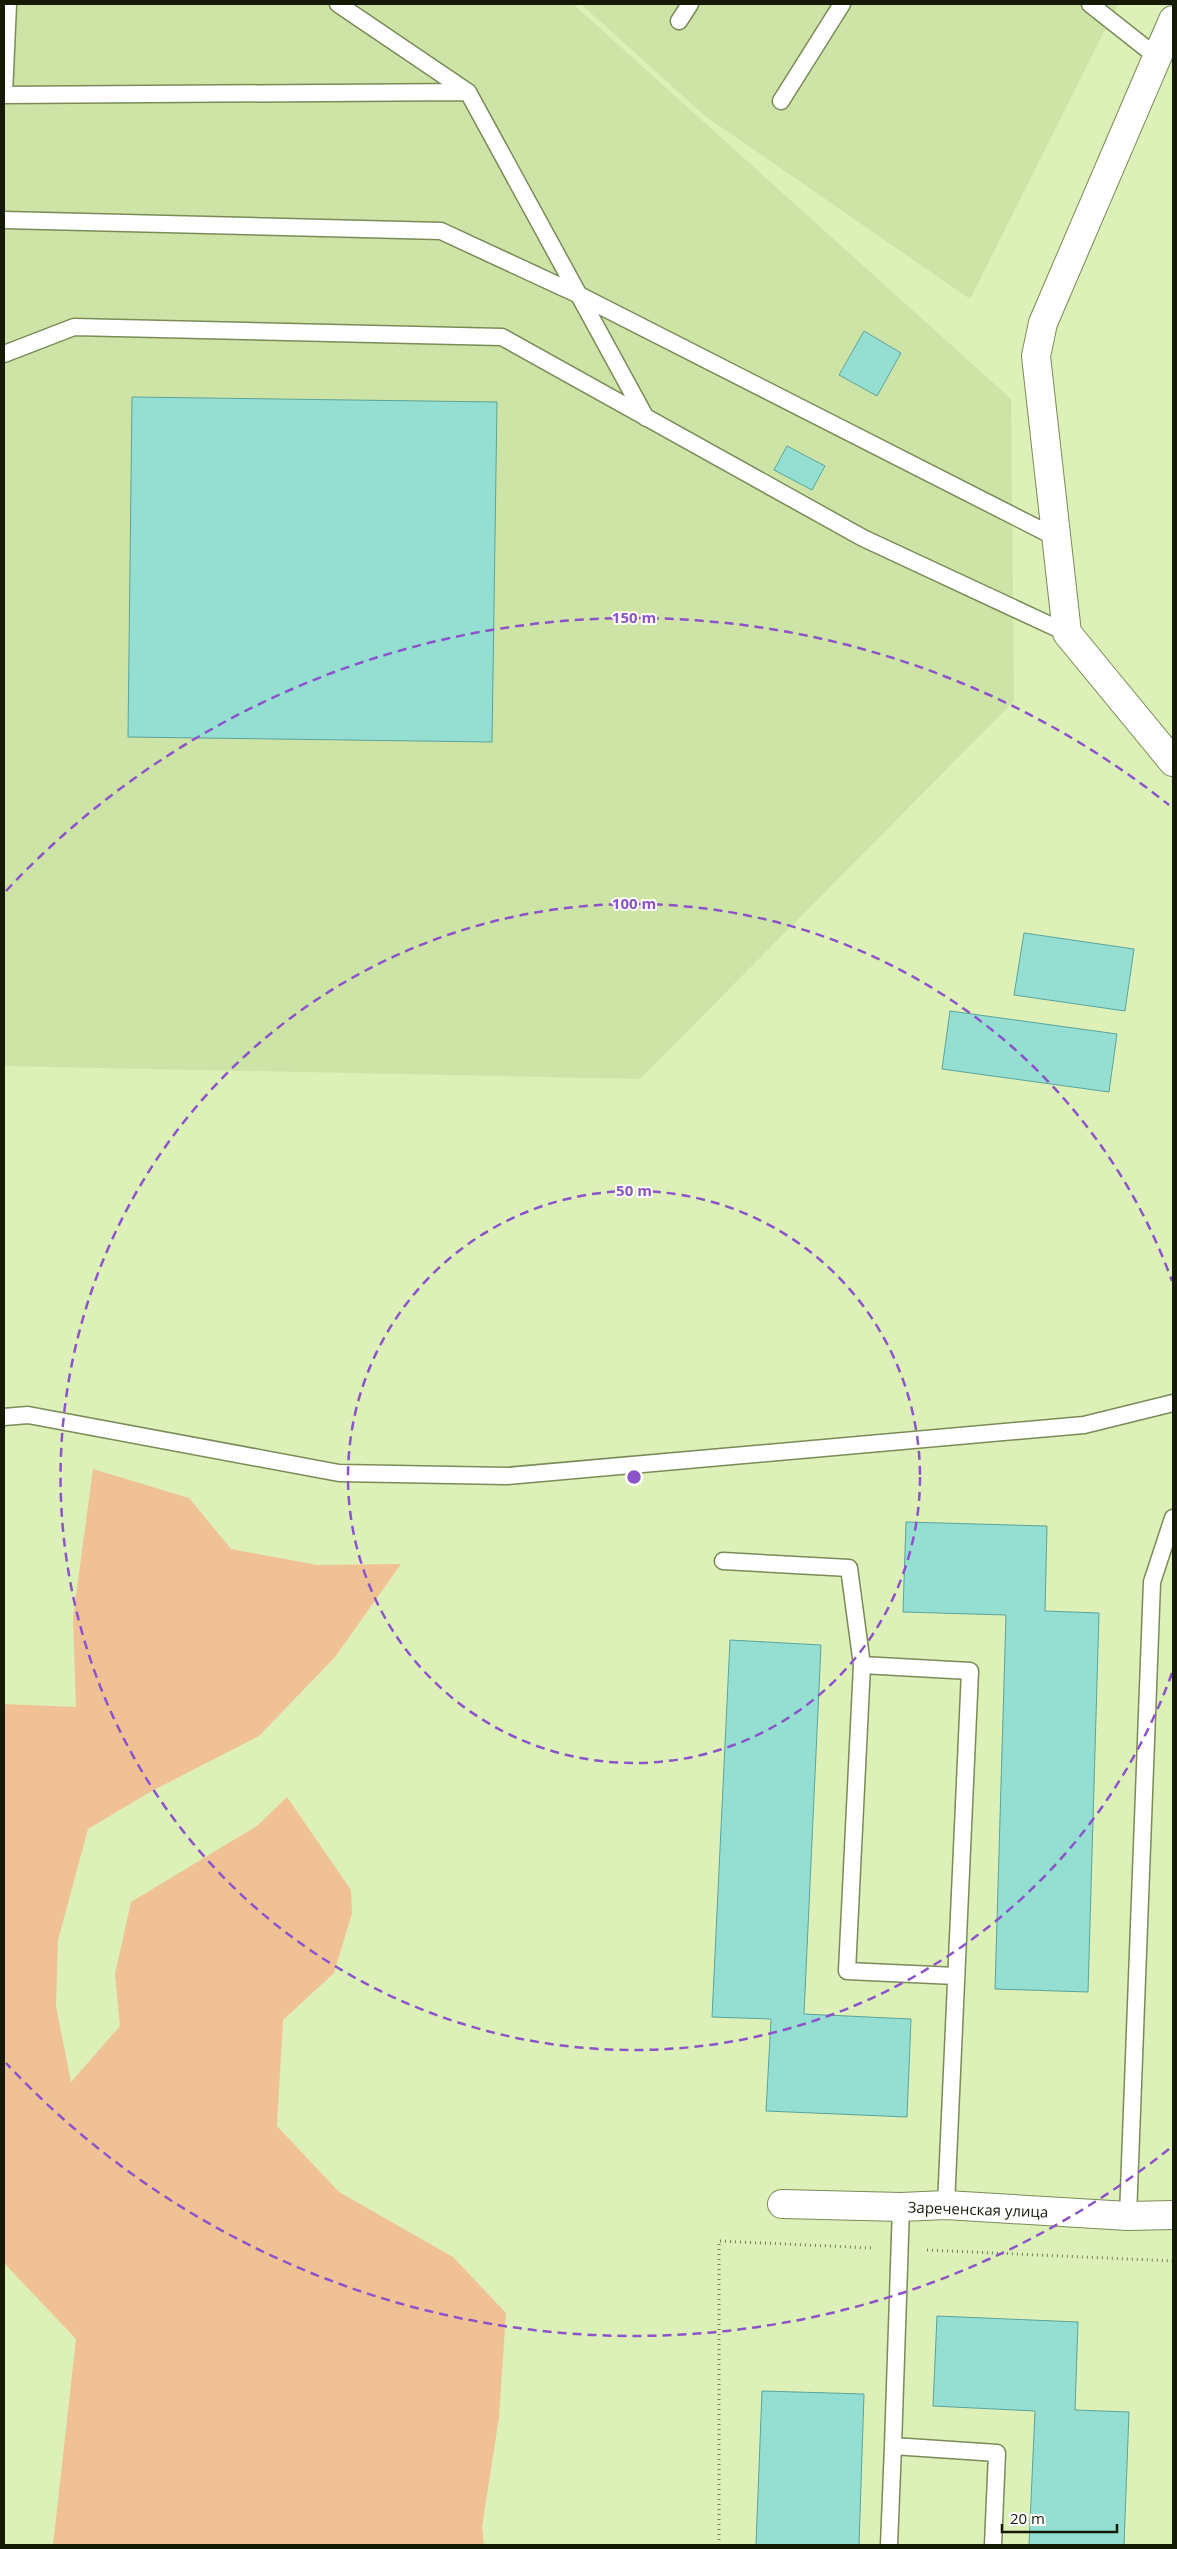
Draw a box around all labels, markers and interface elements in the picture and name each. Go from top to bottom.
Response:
text: 150 m [612,607,656,627]
text: 100 m [612,893,656,913]
text: 50 m [616,1180,652,1200]
centre of rings [625,1468,643,1486]
street label: Зареченская улица [907,2197,1049,2221]
scale bar [1002,2502,1117,2534]
text: 20 m [1010,2508,1045,2528]

